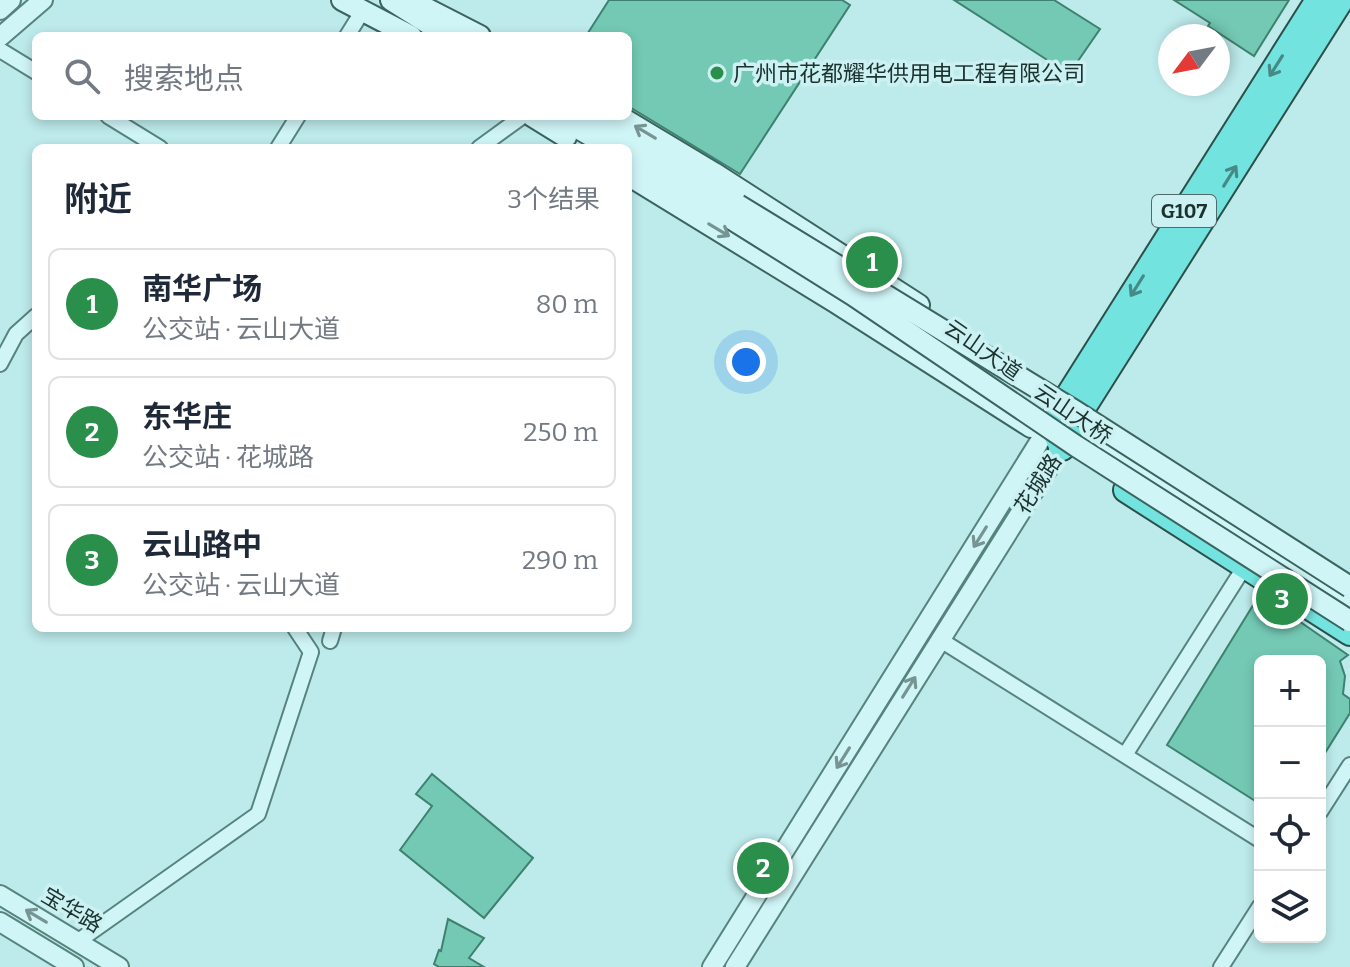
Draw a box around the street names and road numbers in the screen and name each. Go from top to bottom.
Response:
road number: G107 [1152,195,1216,227]
street label: 云山大道 [939,314,1027,386]
street label: 云山大桥 [1029,378,1117,450]
street label: 花城路 [1009,449,1067,519]
street label: 宝华路 [37,881,107,939]

